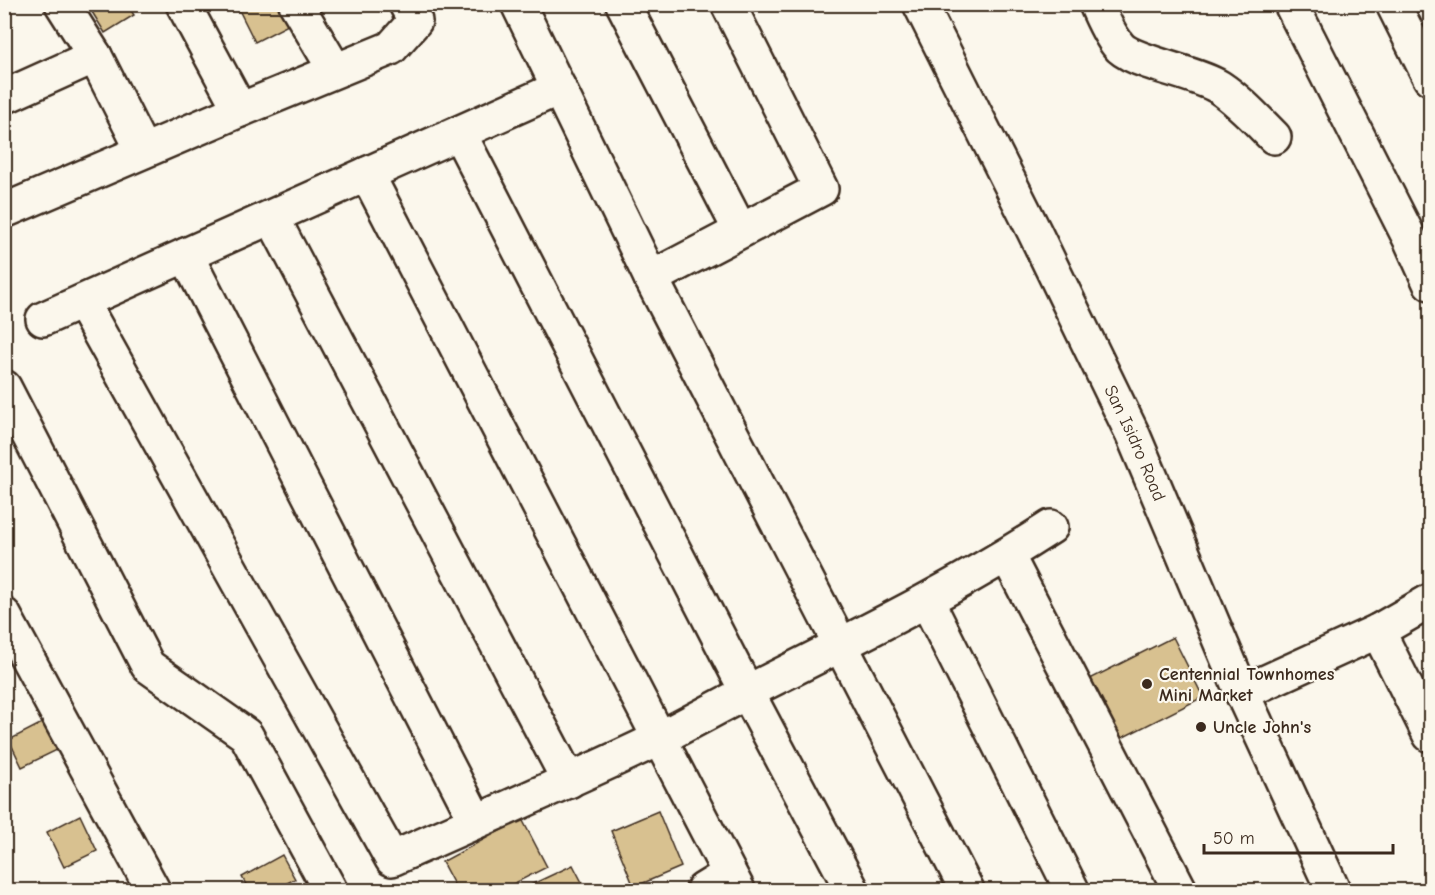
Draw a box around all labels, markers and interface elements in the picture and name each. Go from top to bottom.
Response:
street label: San Isidro Road [1100,382,1170,504]
place label: Centennial Townhomes Mini Market [1159,664,1335,706]
marker: Centennial Townhomes Mini Market [1140,677,1154,691]
place label: Uncle John's [1213,717,1312,738]
marker: Uncle John's [1194,720,1208,734]
scale bar [1204,817,1393,855]
text: 50 m [1213,828,1255,849]

